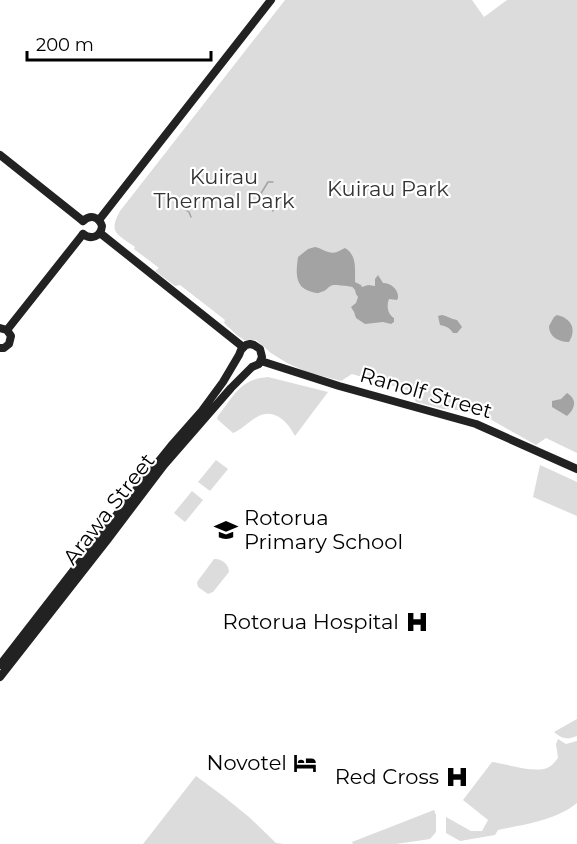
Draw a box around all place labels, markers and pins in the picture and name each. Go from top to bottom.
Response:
place label: Rotorua Primary School [244,505,403,554]
school or university icon: Rotorua Primary School [213,517,239,543]
place label: Rotorua Hospital [223,609,399,634]
hospital icon: Rotorua Hospital [404,609,430,635]
place label: Novotel [206,750,287,775]
hotel icon: Novotel [292,750,318,776]
place label: Red Cross [335,764,439,789]
hospital icon: Red Cross [444,764,470,790]

